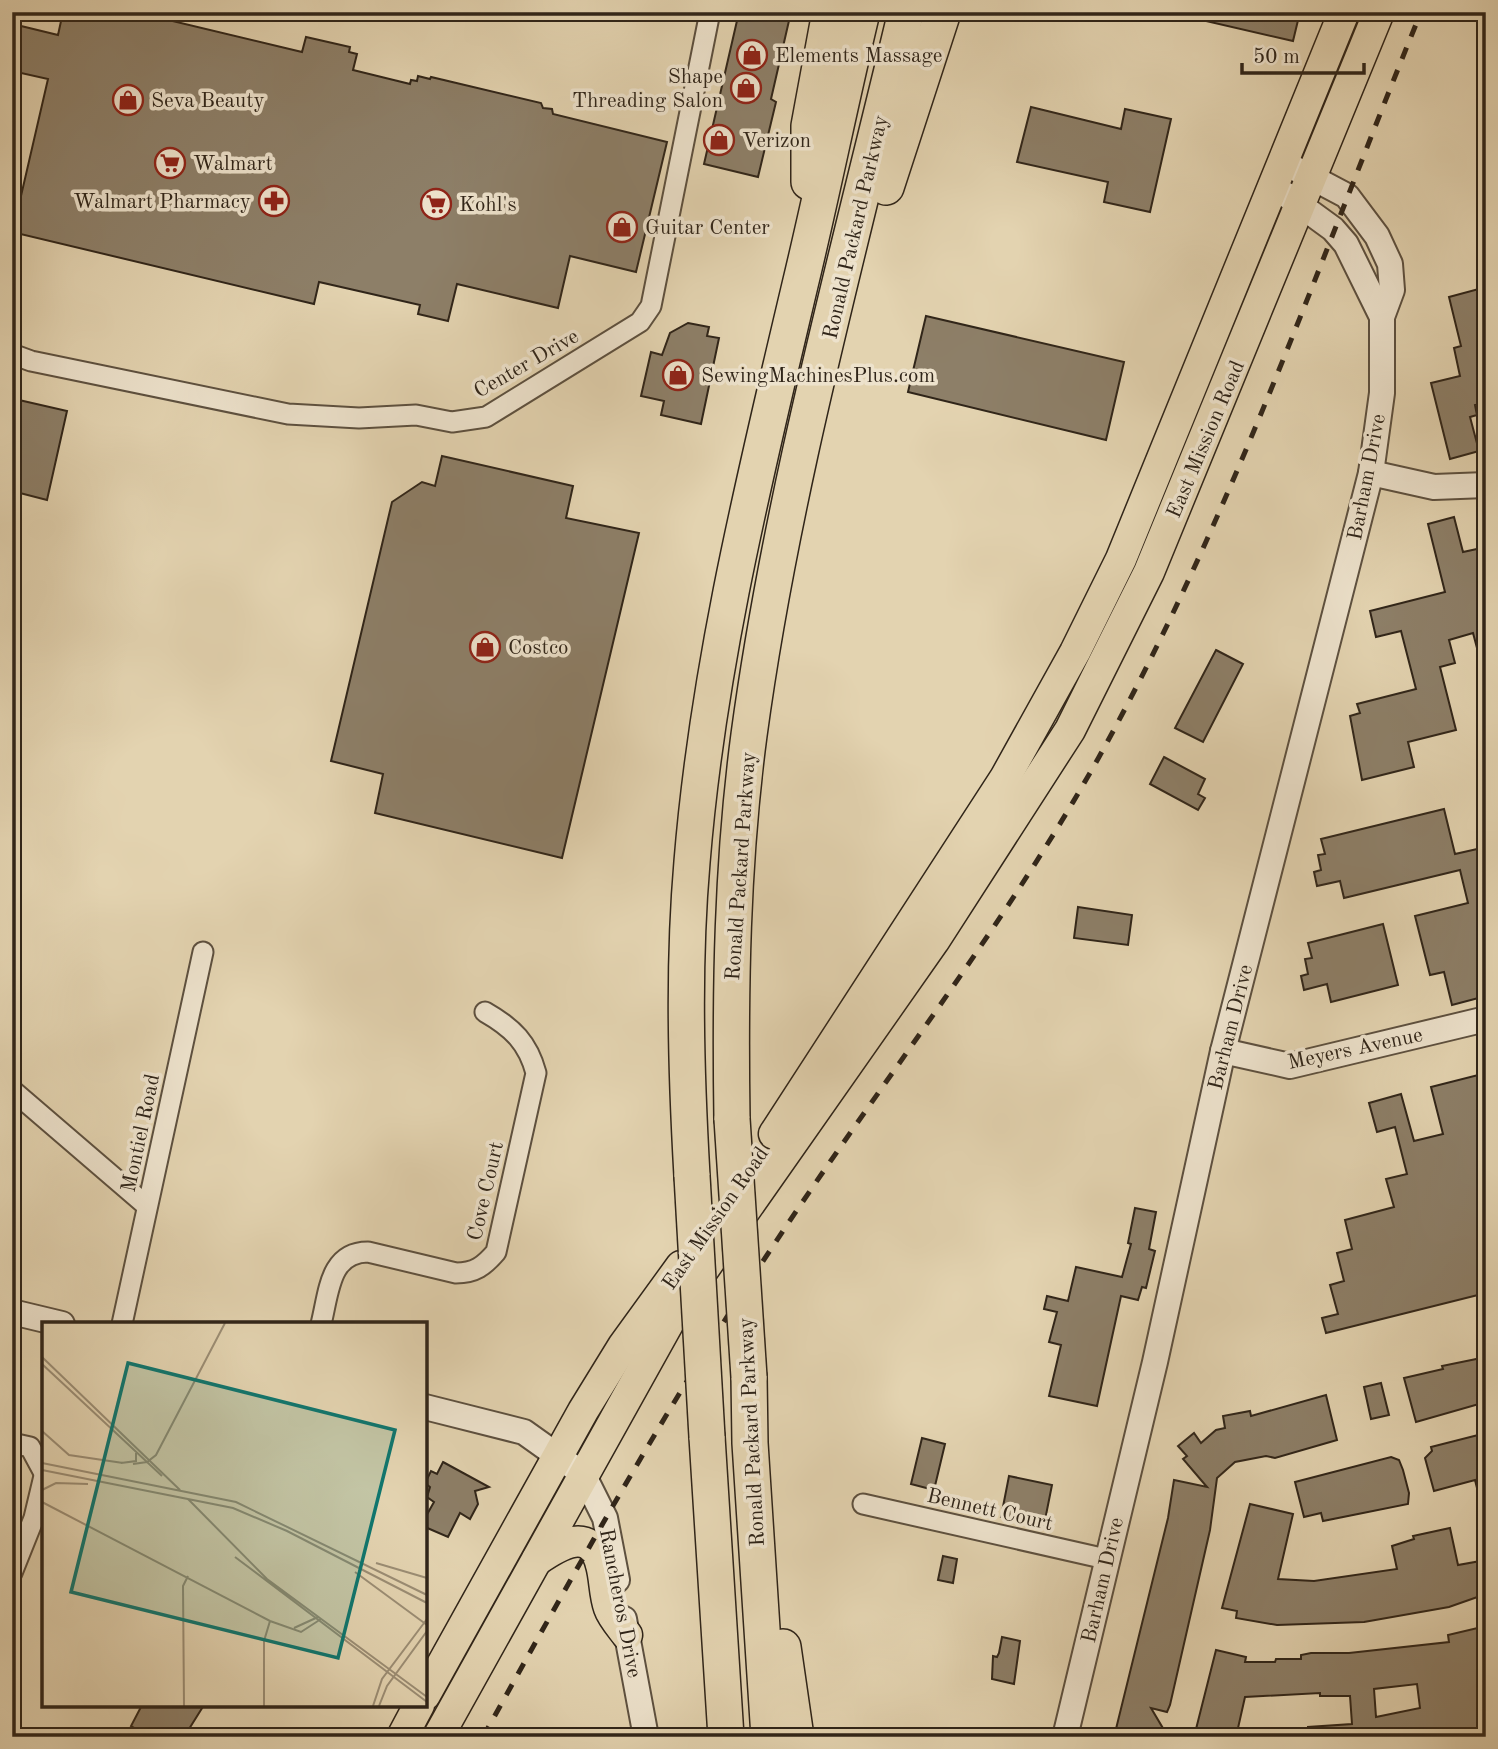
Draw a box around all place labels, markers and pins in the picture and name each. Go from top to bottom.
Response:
shop icon: Elements Massage [735,38,769,72]
place label: Elements Massage [775,46,942,67]
place label: Shape Threading Salon [572,67,723,112]
shop icon: Shape Threading Salon [729,71,763,105]
shop icon: Seva Beauty [111,83,145,117]
place label: Seva Beauty [151,91,265,112]
shop icon: Verizon [702,123,736,157]
place label: Verizon [742,131,811,152]
supermarket icon: Walmart [153,146,187,180]
place label: Walmart [193,154,273,175]
pharmacy icon: Walmart Pharmacy [257,184,291,218]
supermarket icon: Kohl's [419,187,453,221]
place label: Walmart Pharmacy [73,192,251,213]
place label: Kohl's [459,195,517,216]
shop icon: Guitar Center [605,210,639,244]
place label: Guitar Center [645,218,770,239]
shop icon: SewingMachinesPlus.com [661,358,695,392]
place label: SewingMachinesPlus.com [701,366,935,387]
shop icon: Costco [468,630,502,664]
place label: Costco [508,638,569,659]

